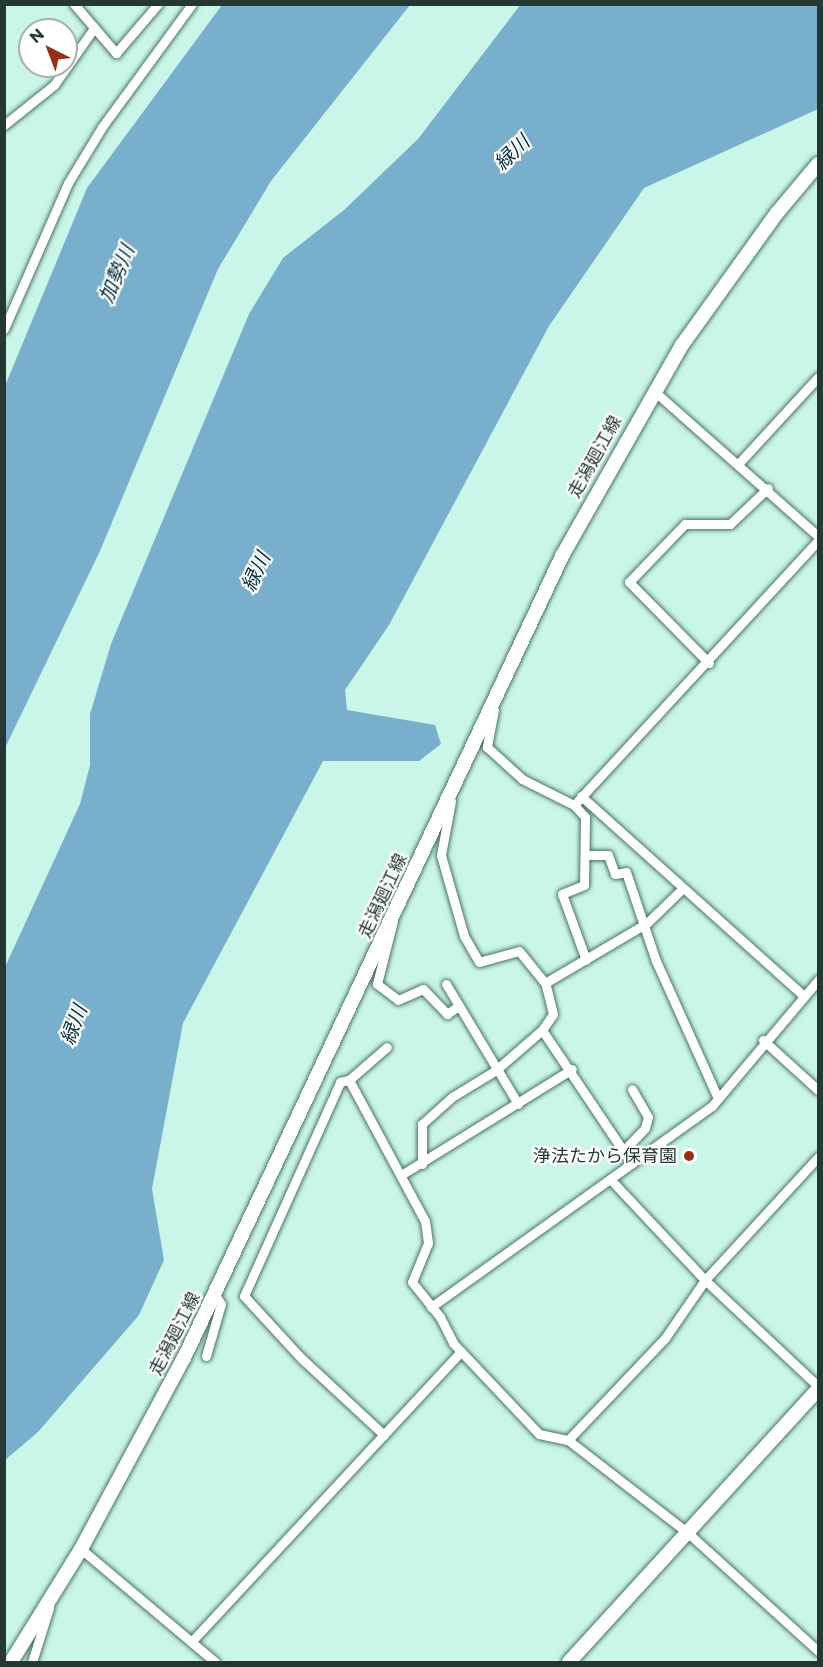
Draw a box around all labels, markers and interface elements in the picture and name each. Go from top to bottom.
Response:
north arrow [18,18,78,78]
text: N [26,24,48,47]
water label: 緑川 [489,130,535,176]
water label: 加勢川 [94,242,140,306]
street label: 走潟廻江線 [564,412,626,502]
water label: 緑川 [237,549,275,595]
street label: 走潟廻江線 [354,851,412,941]
water label: 緑川 [56,1002,92,1048]
place label: 浄法たから保育園 [533,1145,677,1167]
marker: 浄法たから保育園 [682,1149,696,1163]
street label: 走潟廻江線 [145,1289,205,1379]

